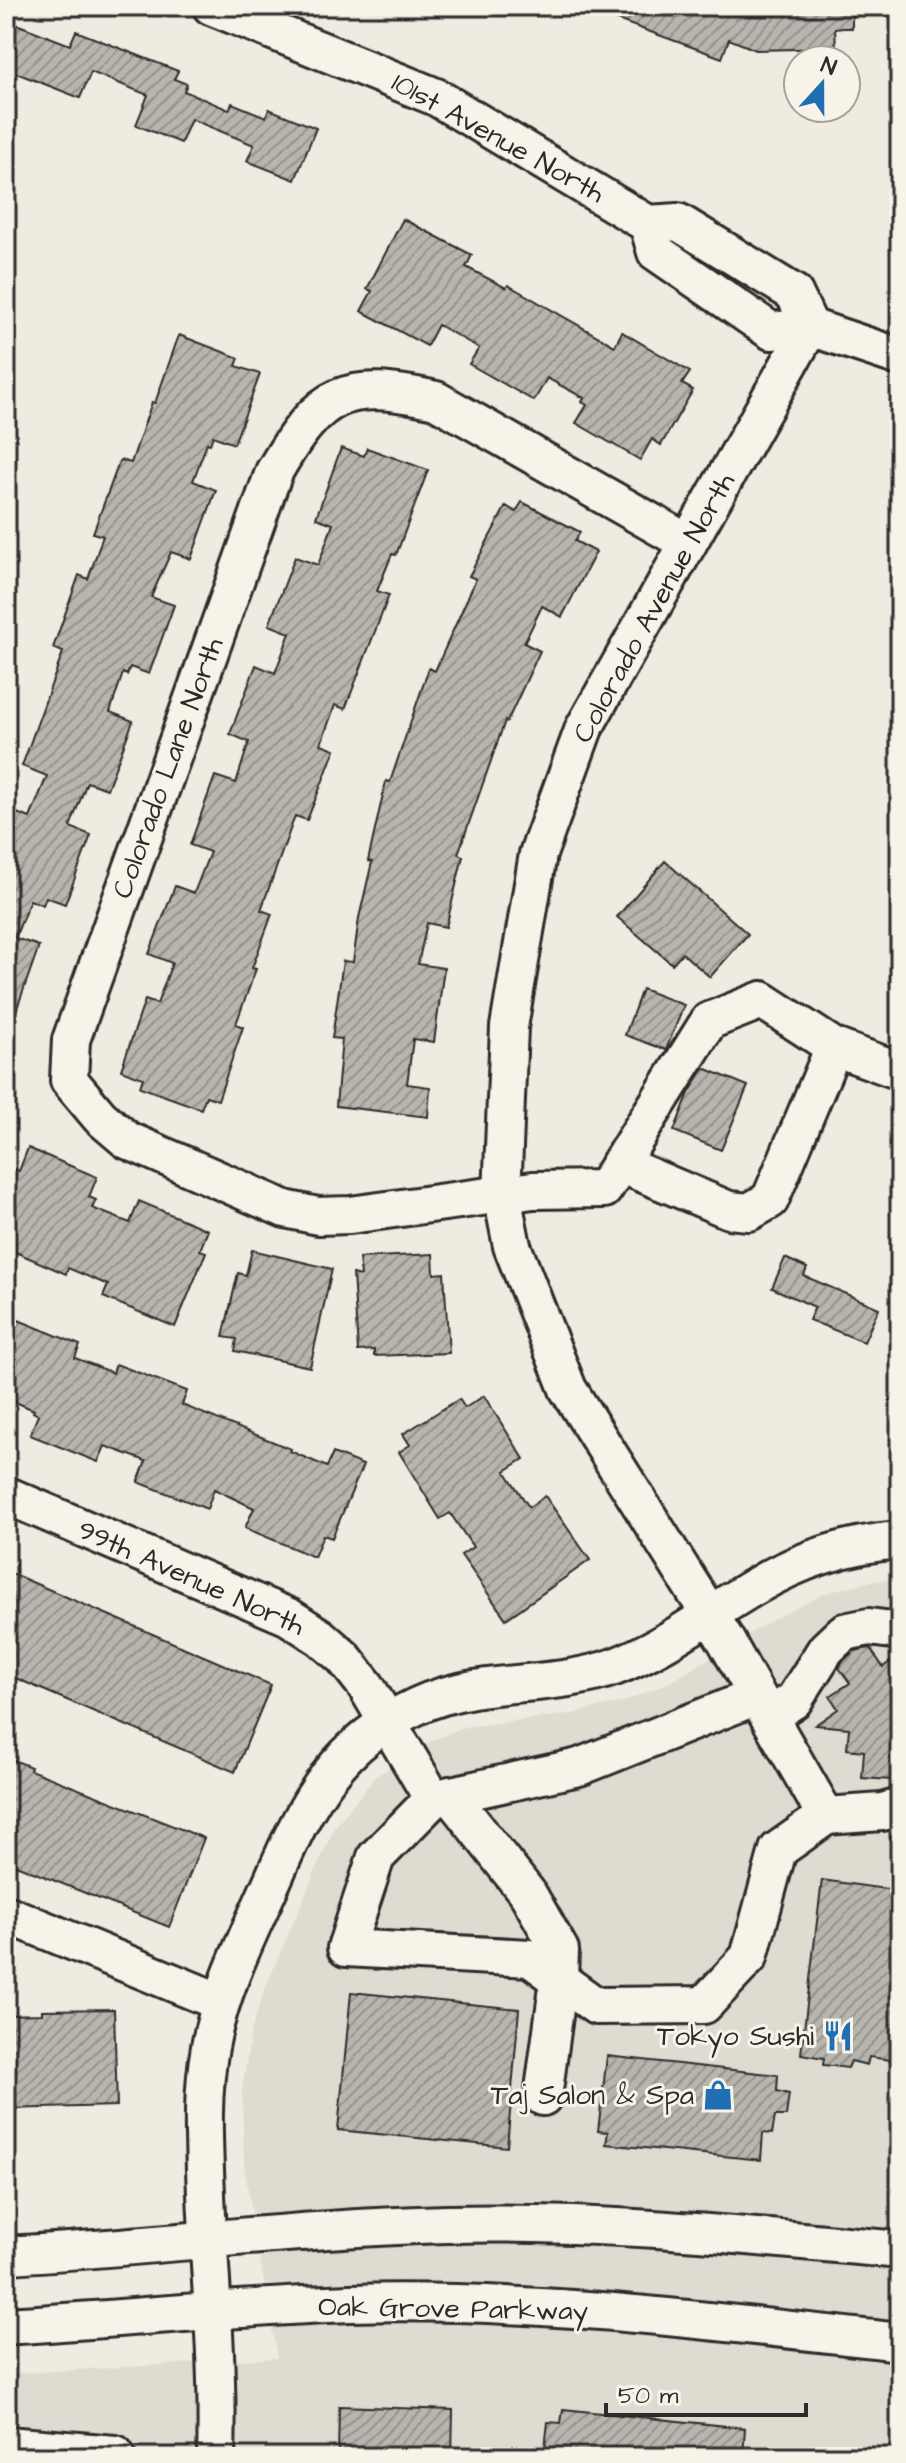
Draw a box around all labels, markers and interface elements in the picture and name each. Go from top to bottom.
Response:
north arrow [782,44,862,124]
text: N [817,50,841,84]
street label: 101st Avenue North [385,63,611,213]
street label: Colorado Avenue North [564,466,745,750]
street label: Colorado Lane North [103,632,233,904]
street label: 99th Avenue North [71,1510,311,1646]
place label: Tokyo Sushi [657,2017,814,2058]
restaurant icon: Tokyo Sushi [821,2019,855,2053]
place label: Taj Salon & Spa [491,2076,694,2115]
shop icon: Taj Salon & Spa [701,2078,735,2112]
street label: Oak Grove Parkway [318,2287,588,2333]
scale bar [606,2367,806,2417]
text: 50 m [618,2379,679,2413]

